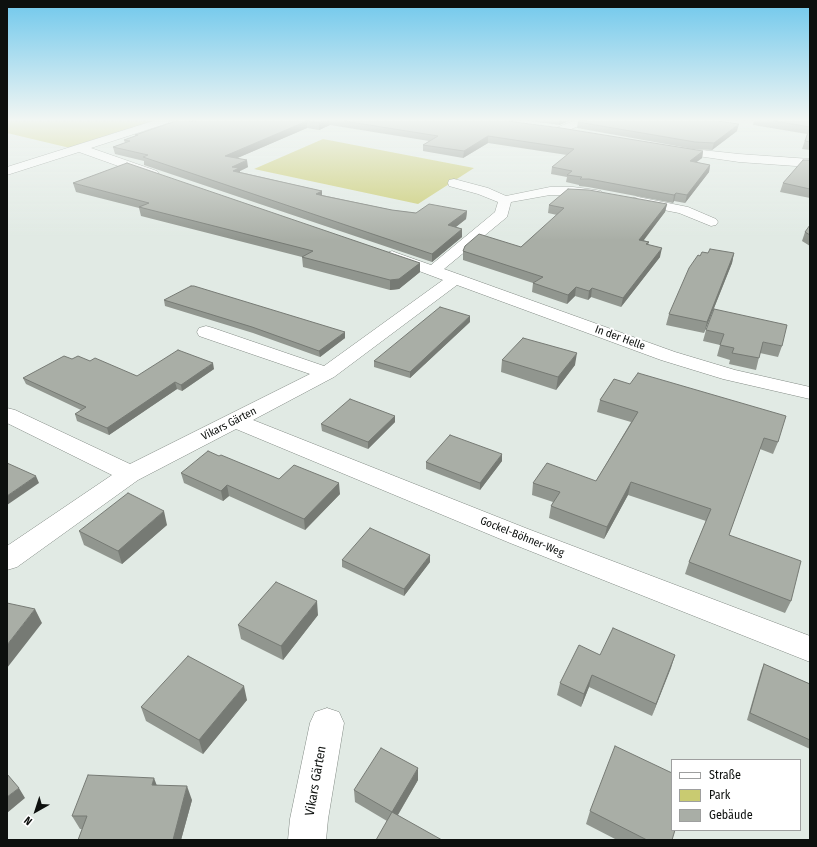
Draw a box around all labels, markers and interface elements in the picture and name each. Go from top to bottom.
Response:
street label: In der Helle [593,323,647,353]
street label: Vikars Gärten [199,405,259,443]
street label: Gockel-Böhner-Weg [478,514,566,560]
street label: Vikars Gärten [302,745,330,817]
legend [671,759,801,831]
text: Straße [709,768,741,782]
text: Park [709,788,730,802]
north arrow [16,791,56,831]
text: Gebäude [709,808,753,822]
text: N [21,814,35,828]

